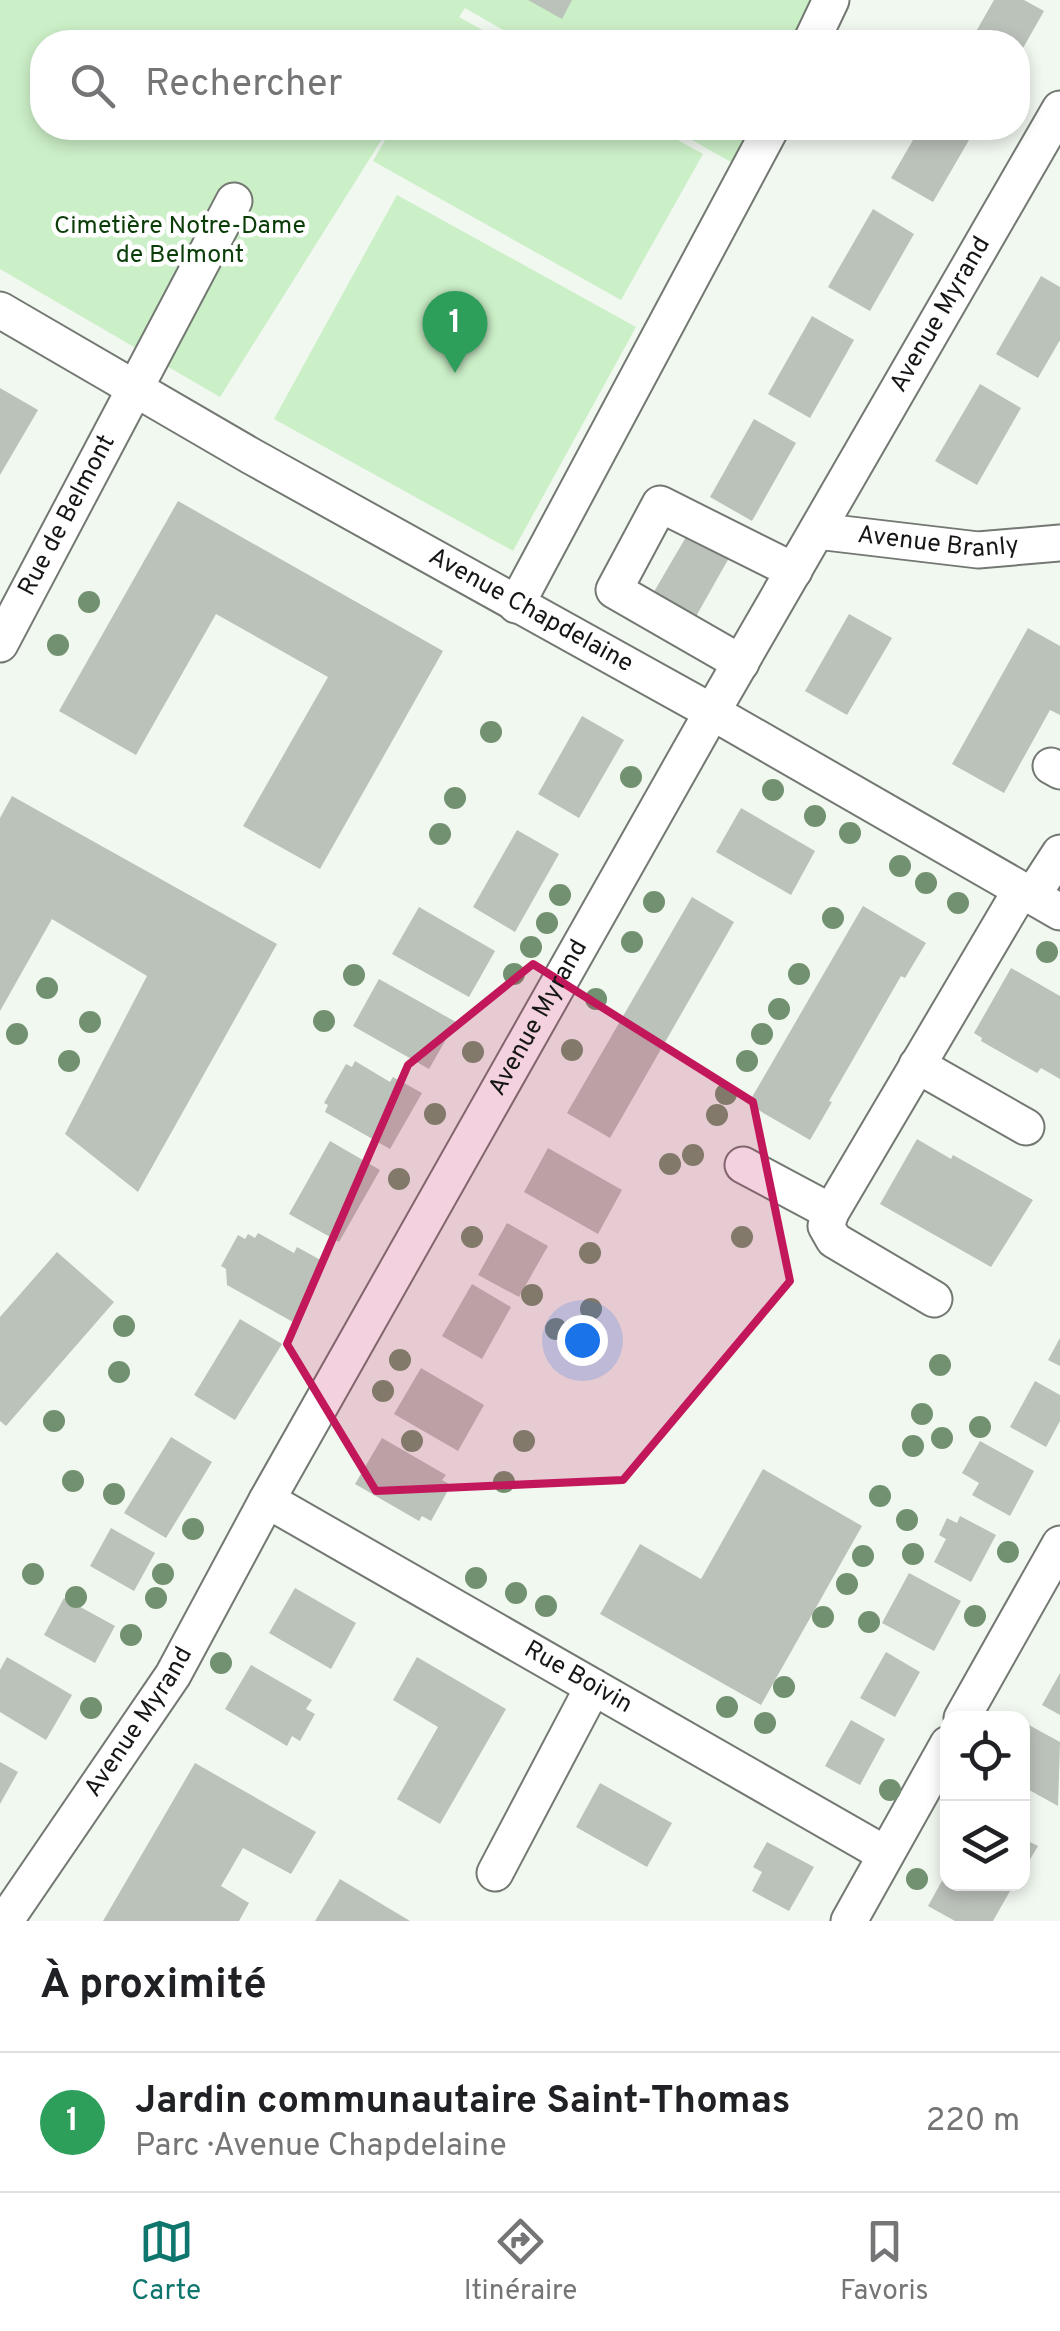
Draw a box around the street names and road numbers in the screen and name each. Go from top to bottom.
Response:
street label: Avenue Myrand [884,231,999,398]
street label: Rue de Belmont [12,430,123,602]
street label: Avenue Branly [856,520,1020,566]
street label: Avenue Chapdelaine [422,541,638,681]
street label: Avenue Myrand [482,934,596,1102]
street label: Rue Boivin [518,1634,638,1722]
street label: Avenue Myrand [78,1642,201,1804]

